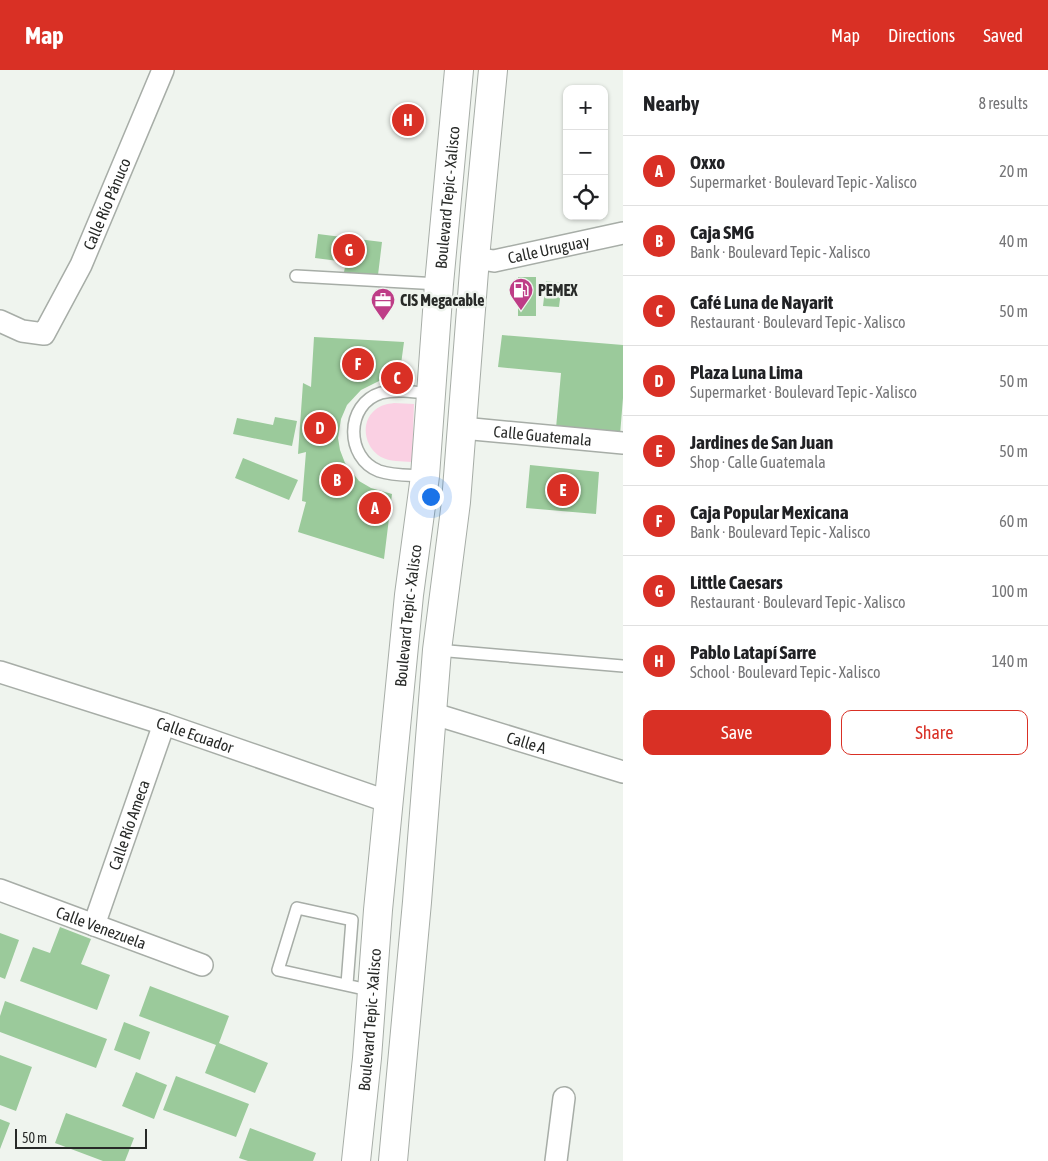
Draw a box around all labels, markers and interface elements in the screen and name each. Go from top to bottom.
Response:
text: Map [25,22,64,49]
text: Map [831,25,860,46]
text: Directions [888,25,955,46]
text: Saved [983,25,1023,46]
map controls [563,85,608,220]
button: + [563,85,608,130]
text: Nearby [643,91,699,115]
text: 8 results [978,94,1028,112]
pin: H [392,101,424,139]
street label: Boulevard Tepic - Xalisco [431,125,463,270]
button: − [563,130,608,175]
text: Oxxo [690,151,725,173]
street label: Calle Río Pánuco [79,155,134,252]
text: A [655,162,663,180]
text: 20 m [999,162,1028,180]
text: Supermarket · Boulevard Tepic - Xalisco [690,173,917,191]
button: locate [563,175,608,220]
text: Caja SMG [690,221,754,243]
pin: G [333,231,365,269]
street label: Calle Uruguay [506,231,592,267]
text: B [655,232,663,250]
text: 40 m [999,232,1028,250]
text: Bank · Boulevard Tepic - Xalisco [690,243,871,261]
fuel station icon: PEMEX [508,277,534,311]
place label: PEMEX [538,281,578,299]
office icon: CIS Megacable [370,287,396,321]
place label: CIS Megacable [400,291,484,309]
text: Café Luna de Nayarit [690,291,833,313]
text: C [655,302,663,320]
text: 50 m [999,302,1028,320]
text: Restaurant · Boulevard Tepic - Xalisco [690,313,906,331]
pin: F [342,345,374,383]
pin: C [381,359,413,397]
text: Plaza Luna Lima [690,361,803,383]
text: D [655,372,663,390]
text: 50 m [999,372,1028,390]
text: Supermarket · Boulevard Tepic - Xalisco [690,383,917,401]
pin: D [304,409,336,447]
street label: Calle Guatemala [493,422,593,449]
text: Jardines de San Juan [690,431,833,453]
text: E [656,442,662,460]
text: 50 m [999,442,1028,460]
text: Shop · Calle Guatemala [690,453,826,471]
pin: B [321,461,353,499]
pin: E [547,471,579,509]
your location [418,484,444,510]
pin: A [359,489,391,527]
text: Caja Popular Mexicana [690,501,849,523]
text: F [656,512,662,530]
text: 60 m [999,512,1028,530]
text: Bank · Boulevard Tepic - Xalisco [690,523,871,541]
street label: Boulevard Tepic - Xalisco [391,543,425,688]
text: Little Caesars [690,571,783,593]
text: G [655,582,663,600]
text: 100 m [992,582,1028,600]
text: Restaurant · Boulevard Tepic - Xalisco [690,593,906,611]
text: Pablo Latapí Sarre [690,641,816,663]
text: H [654,652,664,670]
text: 140 m [992,652,1028,670]
text: School · Boulevard Tepic - Xalisco [690,663,880,681]
button: Save [643,710,831,755]
button: Share [841,710,1028,755]
street label: Calle Ecuador [154,713,236,757]
street label: Calle A [505,728,549,757]
street label: Calle Río Ameca [105,778,153,872]
street label: Calle Venezuela [54,903,149,952]
street label: Boulevard Tepic - Xalisco [355,948,384,1092]
scale bar [15,1126,148,1149]
text: 50 m [22,1130,47,1146]

